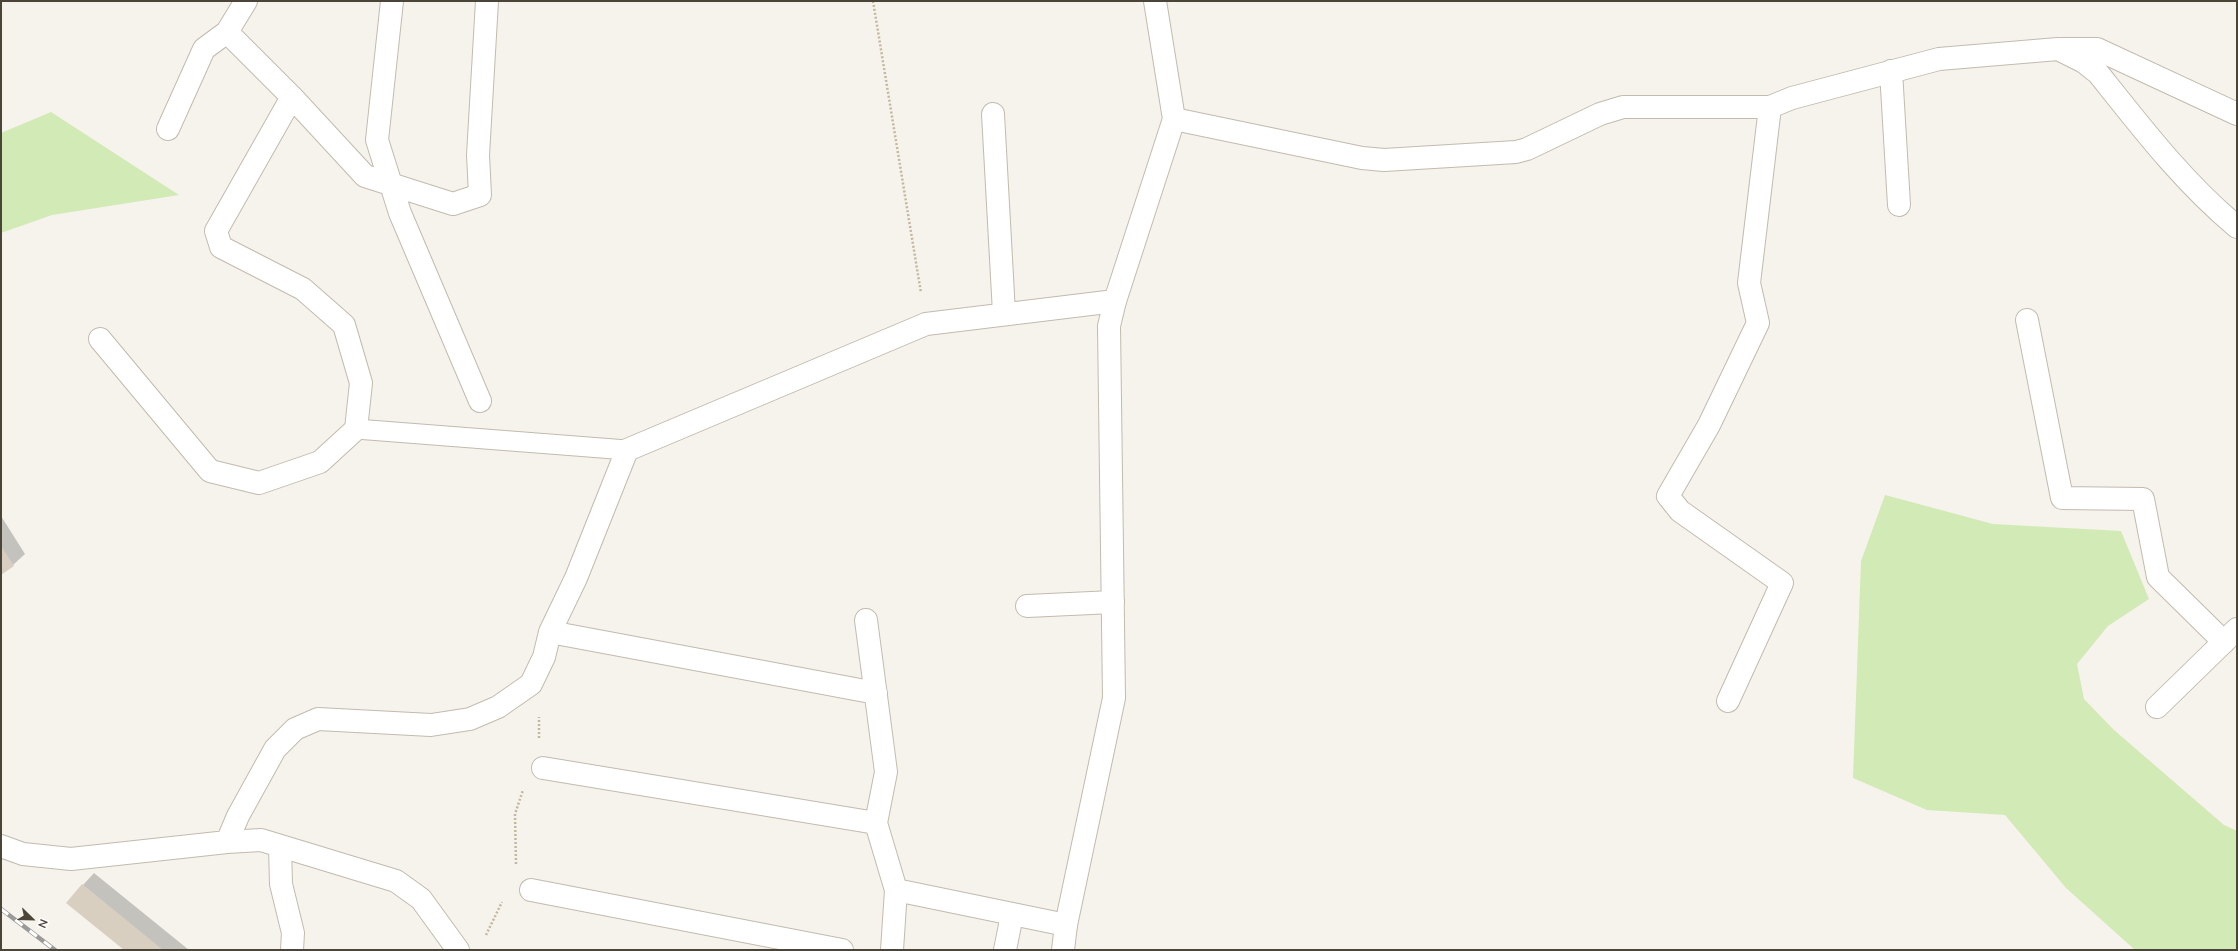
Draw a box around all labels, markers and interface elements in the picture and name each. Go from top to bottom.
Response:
north arrow [12,899,52,939]
text: N [35,917,51,930]

